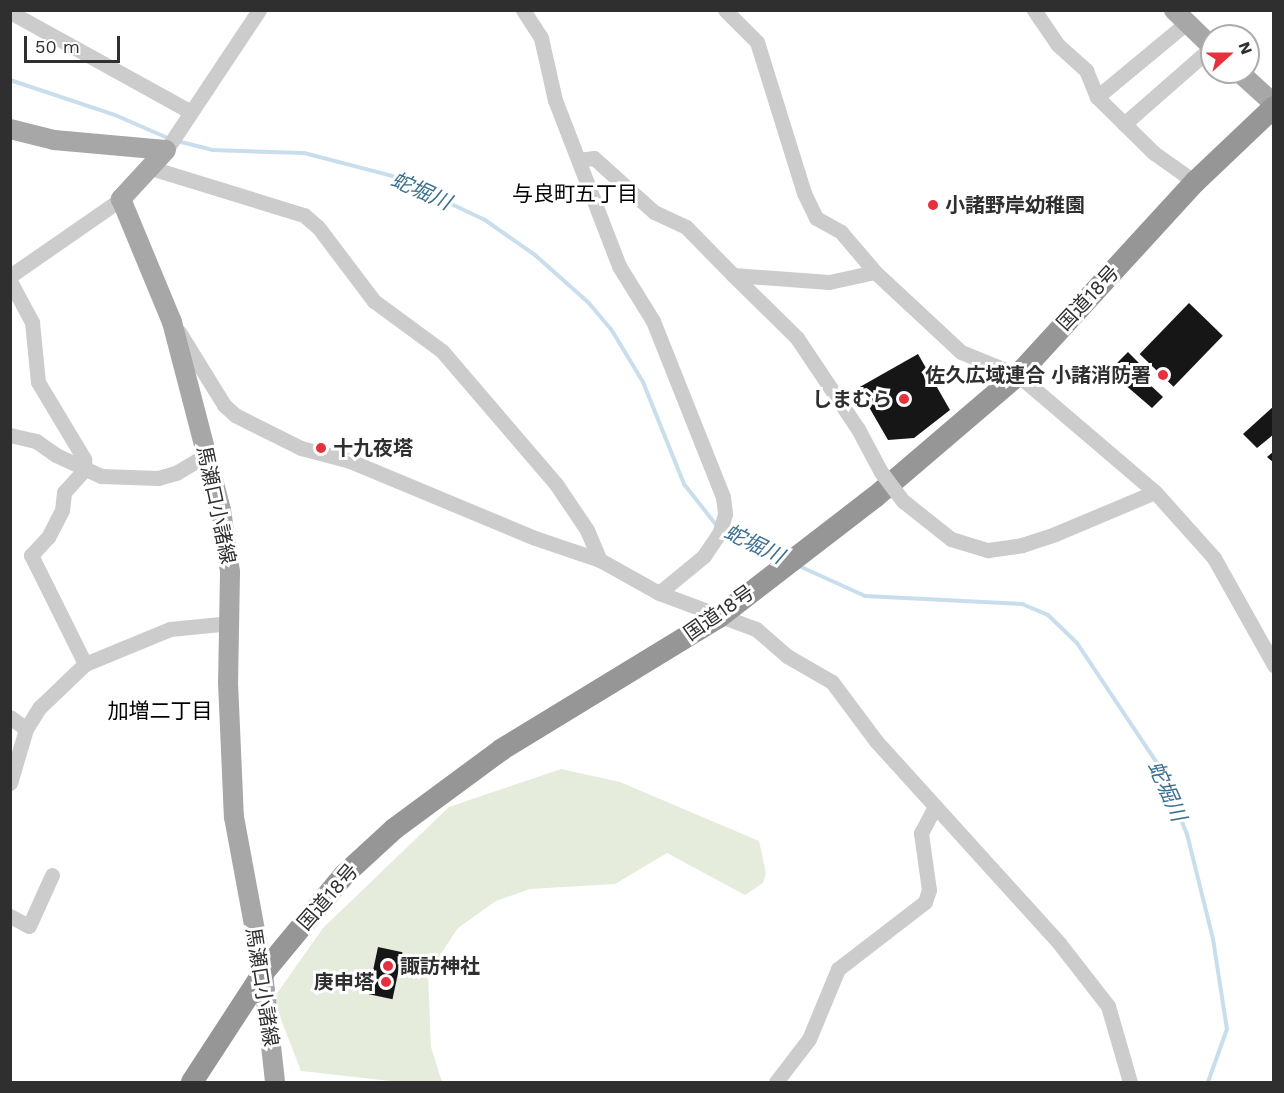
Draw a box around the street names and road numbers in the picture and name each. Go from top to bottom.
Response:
street label: 国道18号 [1052,261,1124,335]
street label: 馬瀬口小諸線 [192,444,240,566]
street label: 国道18号 [679,580,759,646]
street label: 国道18号 [293,859,363,935]
street label: 馬瀬口小諸線 [241,926,283,1048]

